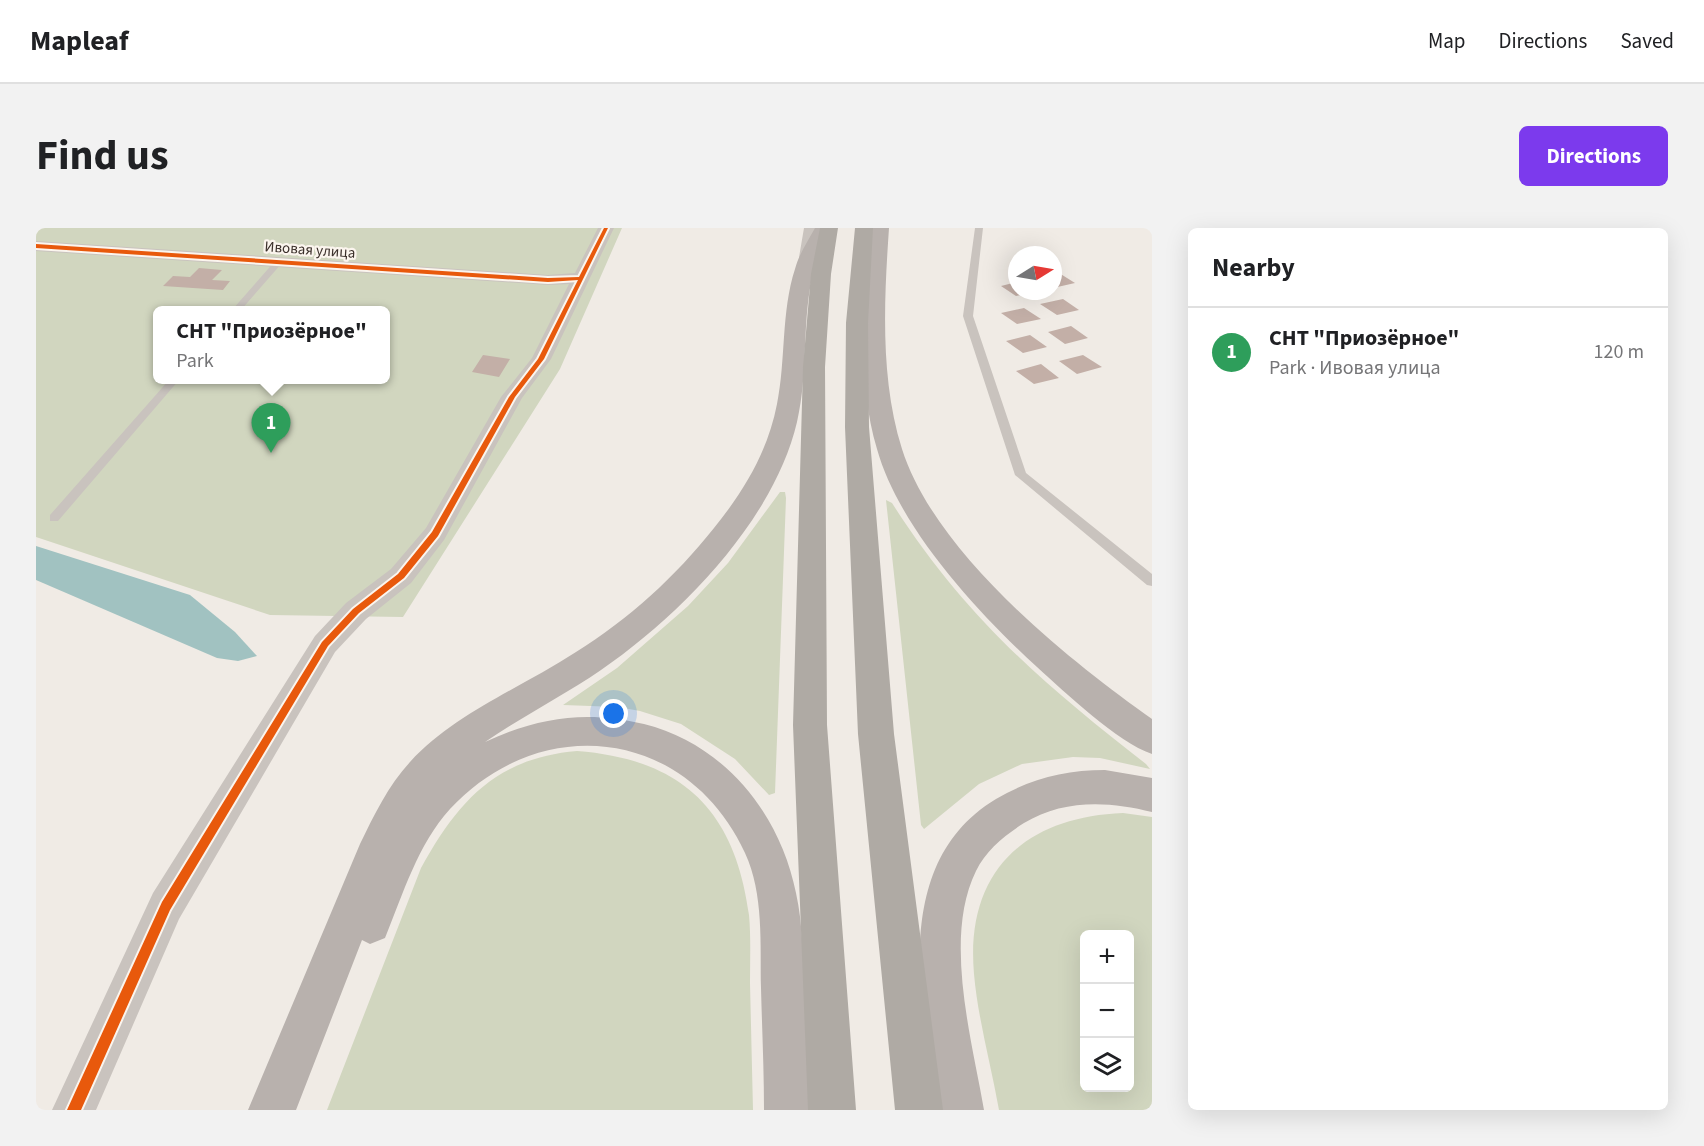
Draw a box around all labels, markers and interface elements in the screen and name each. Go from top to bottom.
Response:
text: Mapleaf [30,21,129,61]
text: Map [1428,26,1466,56]
text: Directions [1499,26,1587,56]
text: Saved [1620,26,1674,56]
text: Find us [36,126,169,186]
button: Directions [1519,126,1668,186]
street label: Ивовая улица [264,236,356,264]
north arrow [1008,246,1062,300]
text: Nearby [1212,249,1295,286]
popup [153,306,390,384]
text: СНТ "Приозёрное" [176,315,367,347]
text: СНТ "Приозёрное" [1269,322,1459,354]
text: 1 [1226,338,1237,366]
text: 120 m [1594,338,1644,366]
text: Park [176,347,214,375]
text: Park · Ивовая улица [1269,354,1441,382]
pin: 1 [252,404,290,453]
your location [599,699,628,728]
map controls [1080,930,1134,1092]
button: + [1080,930,1134,984]
button: − [1080,984,1134,1038]
button: layers [1080,1038,1134,1092]

